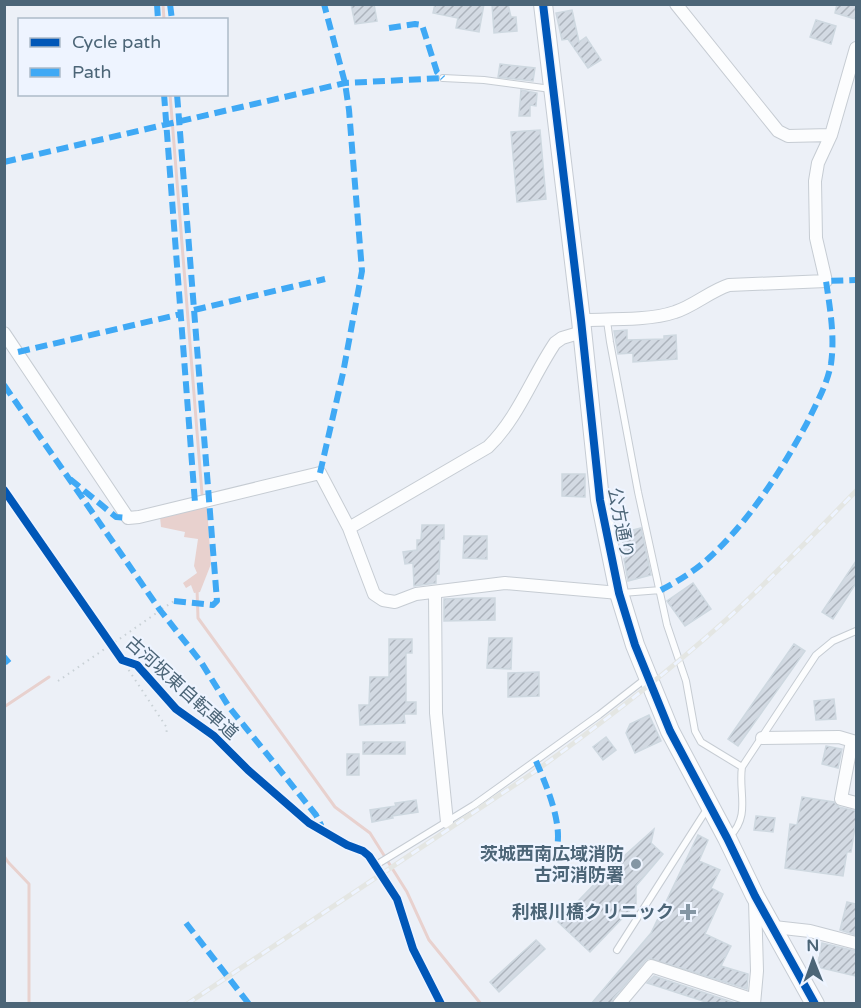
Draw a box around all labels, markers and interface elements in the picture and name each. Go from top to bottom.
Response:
legend [18,18,228,96]
text: Cycle path [72,31,161,53]
text: Path [72,61,111,83]
street label: 公方通り [603,486,639,560]
street label: 古河坂東自転車道 [121,632,243,744]
place label: 茨城西南広域消防 古河消防署 [480,843,624,886]
marker: 茨城西南広域消防 古河消防署 [629,857,643,871]
place label: 利根川橋クリニック [512,901,674,923]
marker: 利根川橋クリニック [679,903,697,921]
north arrow [783,930,843,990]
text: N [806,936,819,956]

